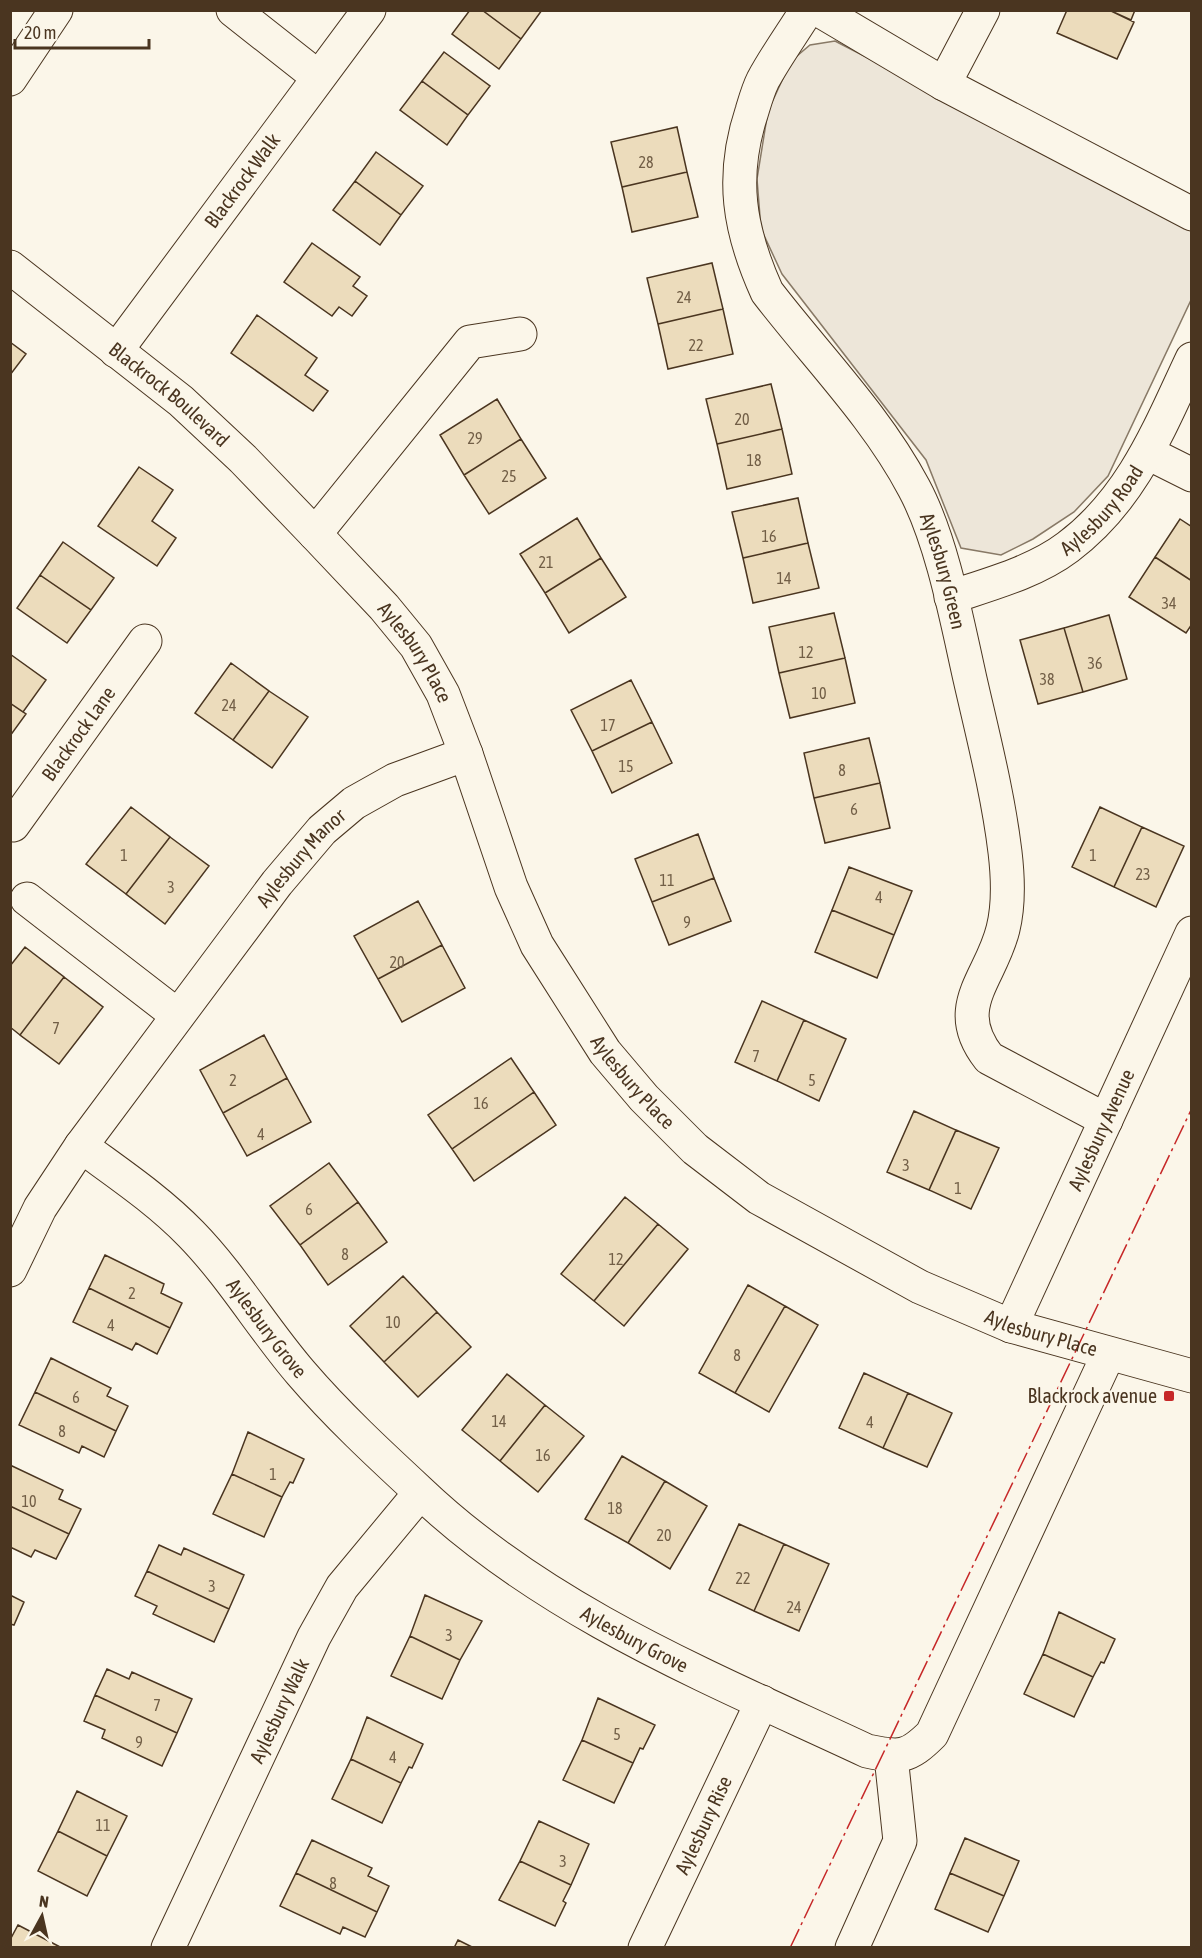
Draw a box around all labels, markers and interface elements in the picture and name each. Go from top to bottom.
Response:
scale bar [15,12,148,50]
text: 20 m [24,22,56,43]
street label: Blackrock Walk [199,128,285,232]
house number: 28 [638,153,654,171]
house number: 24 [676,288,692,306]
house number: 22 [688,336,704,354]
street label: Blackrock Boulevard [105,337,234,451]
house number: 20 [734,410,750,428]
house number: 29 [467,429,483,447]
house number: 18 [746,451,762,469]
street label: Aylesbury Road [1056,461,1147,560]
house number: 25 [501,467,517,485]
street label: Aylesbury Green [916,509,971,631]
house number: 16 [761,527,777,545]
house number: 21 [538,553,554,571]
house number: 14 [776,569,792,587]
house number: 34 [1161,594,1177,612]
street label: Aylesbury Place [374,597,457,705]
house number: 12 [798,643,814,661]
house number: 36 [1087,654,1103,672]
house number: 38 [1039,670,1055,688]
street label: Blackrock Lane [37,682,120,785]
house number: 10 [811,684,827,702]
house number: 24 [221,696,237,714]
house number: 17 [600,716,616,734]
house number: 15 [618,757,634,775]
house number: 8 [838,761,846,779]
house number: 6 [850,800,858,818]
street label: Aylesbury Manor [251,803,350,911]
house number: 1 [120,846,128,864]
house number: 1 [1089,846,1097,864]
house number: 23 [1135,865,1151,883]
house number: 11 [659,871,675,889]
house number: 3 [167,878,175,896]
house number: 4 [875,888,883,906]
house number: 9 [683,913,691,931]
house number: 20 [389,953,405,971]
house number: 7 [52,1019,60,1037]
street label: Aylesbury Place [586,1031,680,1133]
house number: 7 [752,1047,760,1065]
street label: Aylesbury Avenue [1063,1065,1139,1194]
house number: 2 [229,1071,237,1089]
house number: 5 [808,1071,816,1089]
house number: 16 [473,1094,489,1112]
house number: 4 [257,1125,265,1143]
house number: 3 [902,1156,910,1174]
house number: 1 [954,1179,962,1197]
house number: 6 [305,1200,313,1218]
house number: 8 [341,1245,349,1263]
house number: 12 [608,1250,624,1268]
street label: Aylesbury Grove [222,1274,312,1382]
house number: 2 [128,1284,136,1302]
street label: Aylesbury Place [982,1304,1100,1360]
house number: 10 [385,1313,401,1331]
house number: 4 [107,1316,115,1334]
house number: 8 [733,1346,741,1364]
place label: Blackrock avenue [1028,1384,1157,1407]
house number: 6 [72,1388,80,1406]
marker: Blackrock avenue [1162,1389,1176,1403]
house number: 14 [491,1412,507,1430]
house number: 4 [866,1413,874,1431]
house number: 8 [58,1422,66,1440]
house number: 16 [535,1446,551,1464]
house number: 1 [269,1465,277,1483]
house number: 10 [21,1492,37,1510]
house number: 18 [607,1499,623,1517]
house number: 20 [656,1526,672,1544]
house number: 22 [735,1569,751,1587]
house number: 3 [208,1577,216,1595]
house number: 24 [786,1598,802,1616]
street label: Aylesbury Grove [577,1601,692,1677]
house number: 3 [445,1626,453,1644]
street label: Aylesbury Walk [245,1655,313,1767]
house number: 7 [153,1696,161,1714]
house number: 5 [613,1725,621,1743]
house number: 9 [135,1733,143,1751]
house number: 4 [389,1748,397,1766]
street label: Aylesbury Rise [670,1772,736,1878]
house number: 11 [95,1816,111,1834]
house number: 3 [559,1852,567,1870]
house number: 8 [329,1874,337,1892]
north arrow [12,1886,72,1946]
text: N [38,1892,50,1911]

